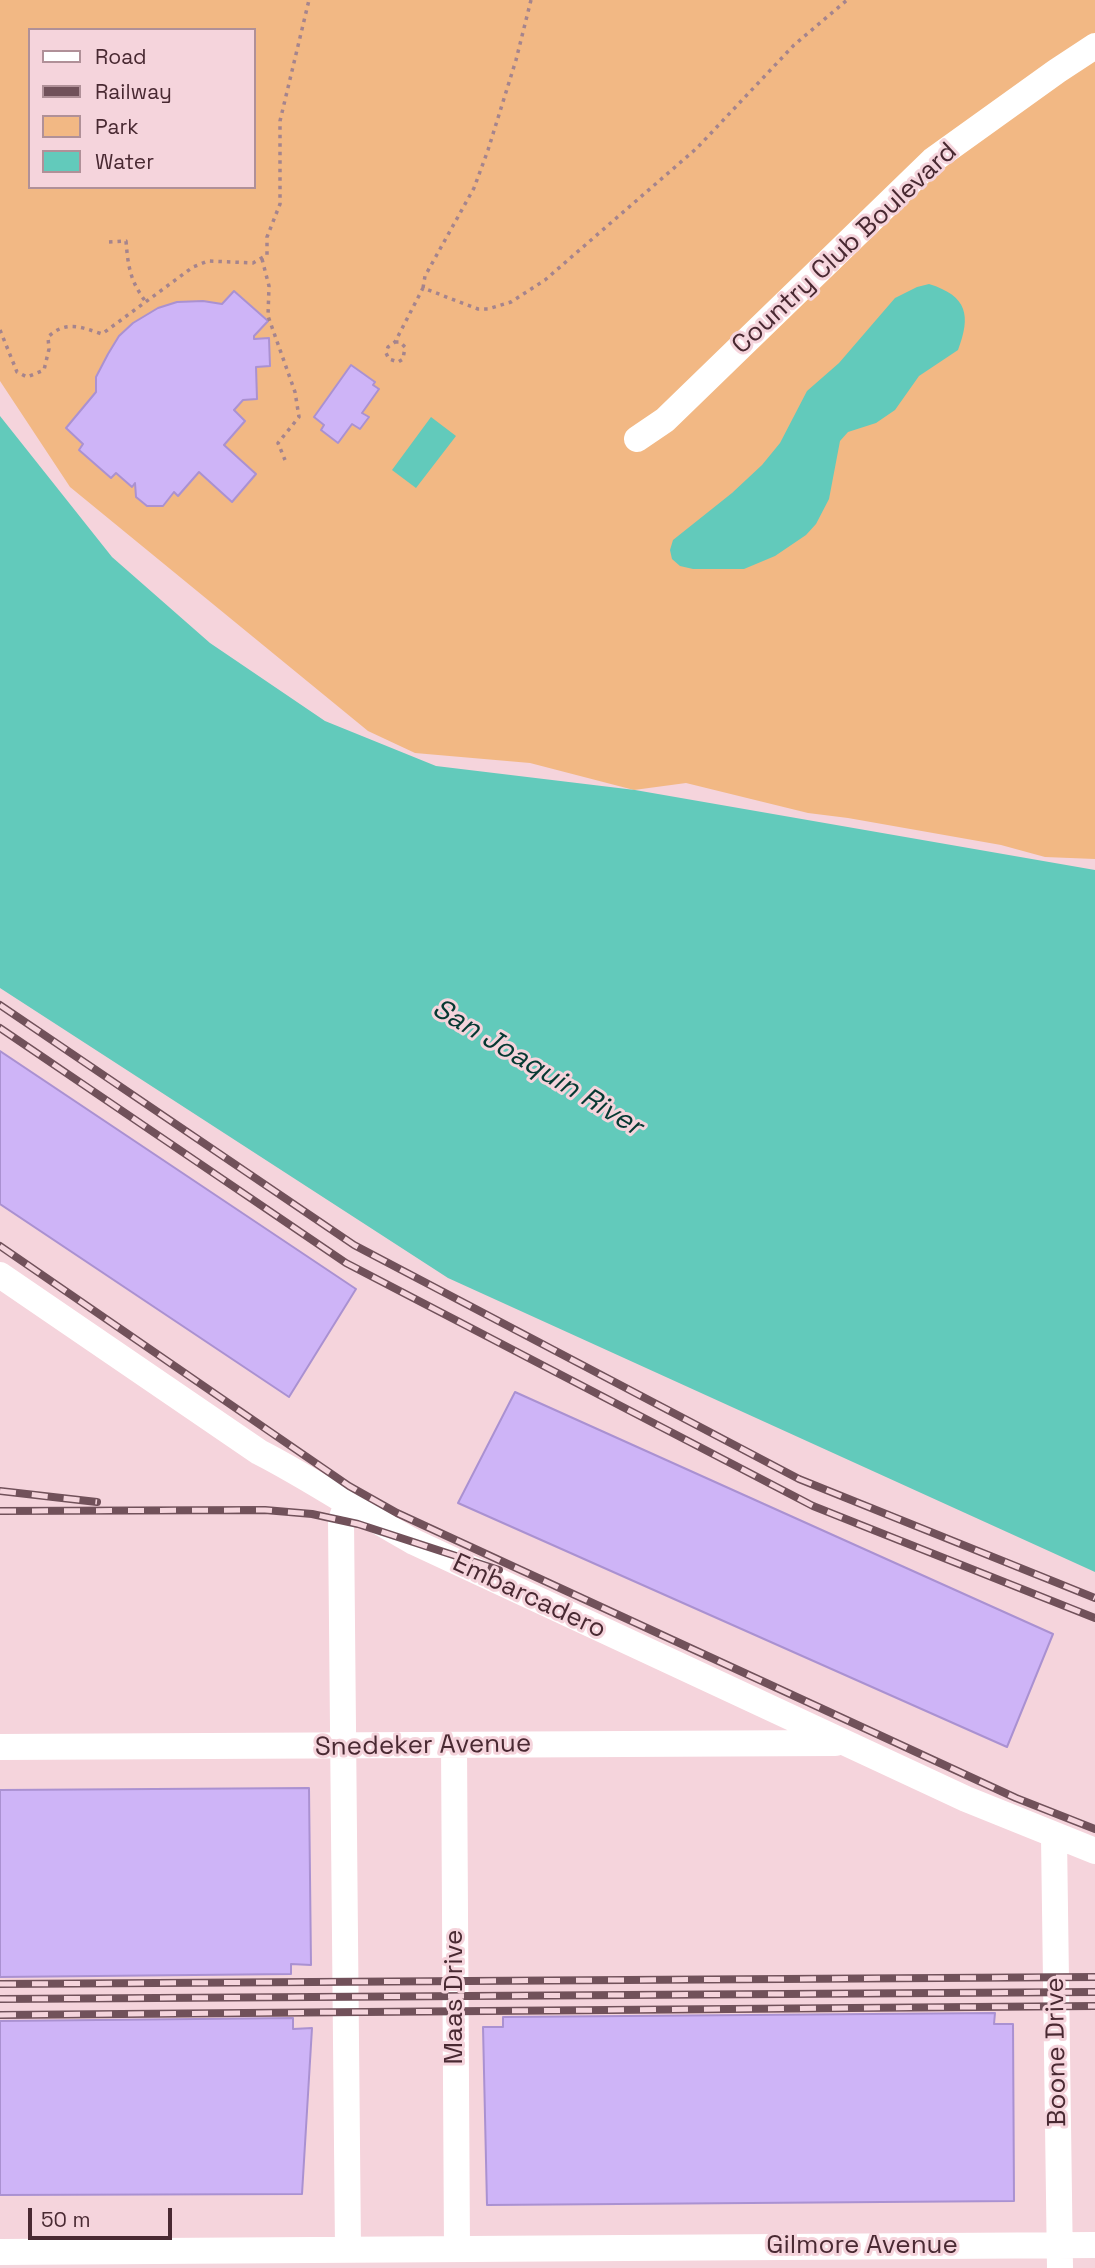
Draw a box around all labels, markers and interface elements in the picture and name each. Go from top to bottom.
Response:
legend [28,28,256,189]
text: Road [95,43,147,70]
text: Railway [95,78,172,105]
text: Park [95,113,139,140]
street label: Country Club Boulevard [726,137,964,361]
text: Water [95,148,154,175]
water label: San Joaquin River [426,992,648,1144]
street label: Embarcadero [447,1548,611,1646]
street label: Snedeker Avenue [315,1729,531,1763]
street label: Maas Drive [439,1930,471,2064]
street label: Boone Drive [1040,1977,1074,2127]
scale bar [32,2194,175,2238]
text: 50 m [41,2206,91,2233]
street label: Gilmore Avenue [766,2230,958,2262]

